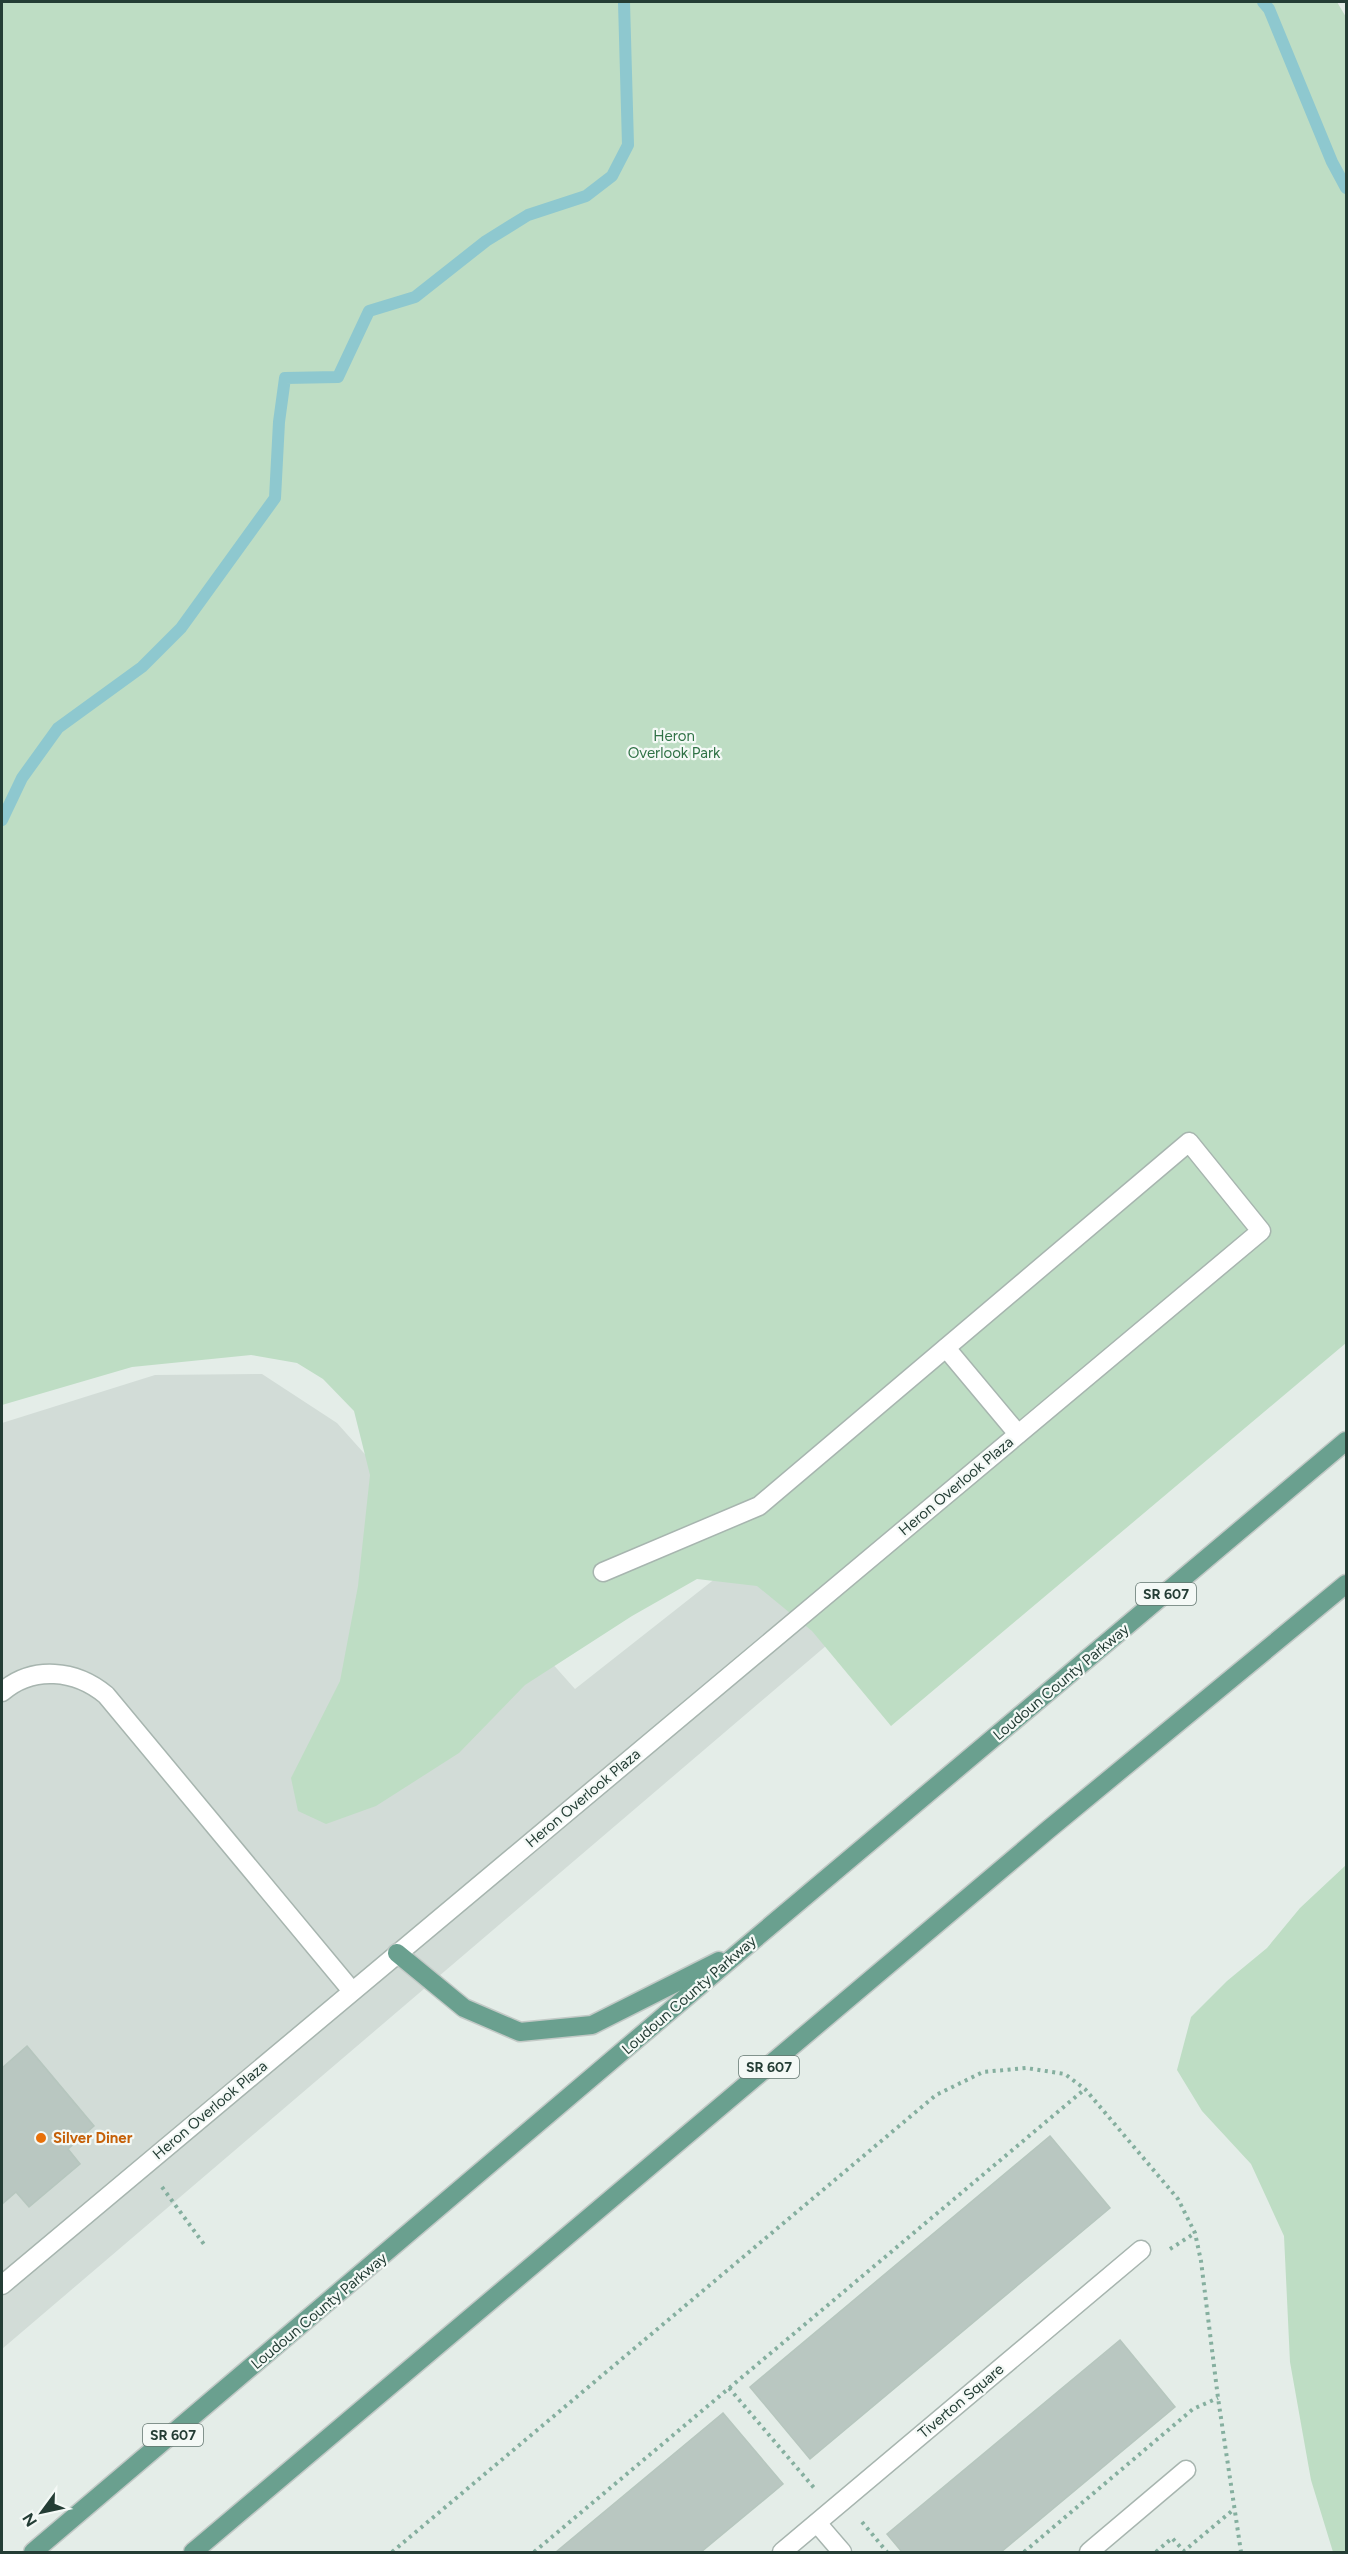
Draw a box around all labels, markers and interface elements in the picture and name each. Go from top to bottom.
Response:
park label: Heron Overlook Park [628,727,721,762]
street label: Heron Overlook Plaza [895,1433,1017,1539]
road number: SR 607 [1136,1583,1196,1605]
street label: Loudoun County Parkway [989,1620,1133,1744]
street label: Heron Overlook Plaza [522,1745,644,1851]
street label: Loudoun County Parkway [618,1932,760,2058]
road number: SR 607 [739,2056,799,2078]
street label: Heron Overlook Plaza [149,2057,271,2163]
place label: Silver Diner [53,2129,133,2147]
marker: Silver Diner [34,2131,48,2145]
street label: Loudoun County Parkway [247,2249,391,2373]
street label: Tiverton Square [915,2360,1007,2442]
road number: SR 607 [143,2424,203,2446]
north arrow [12,2482,72,2542]
text: N [19,2510,41,2530]

